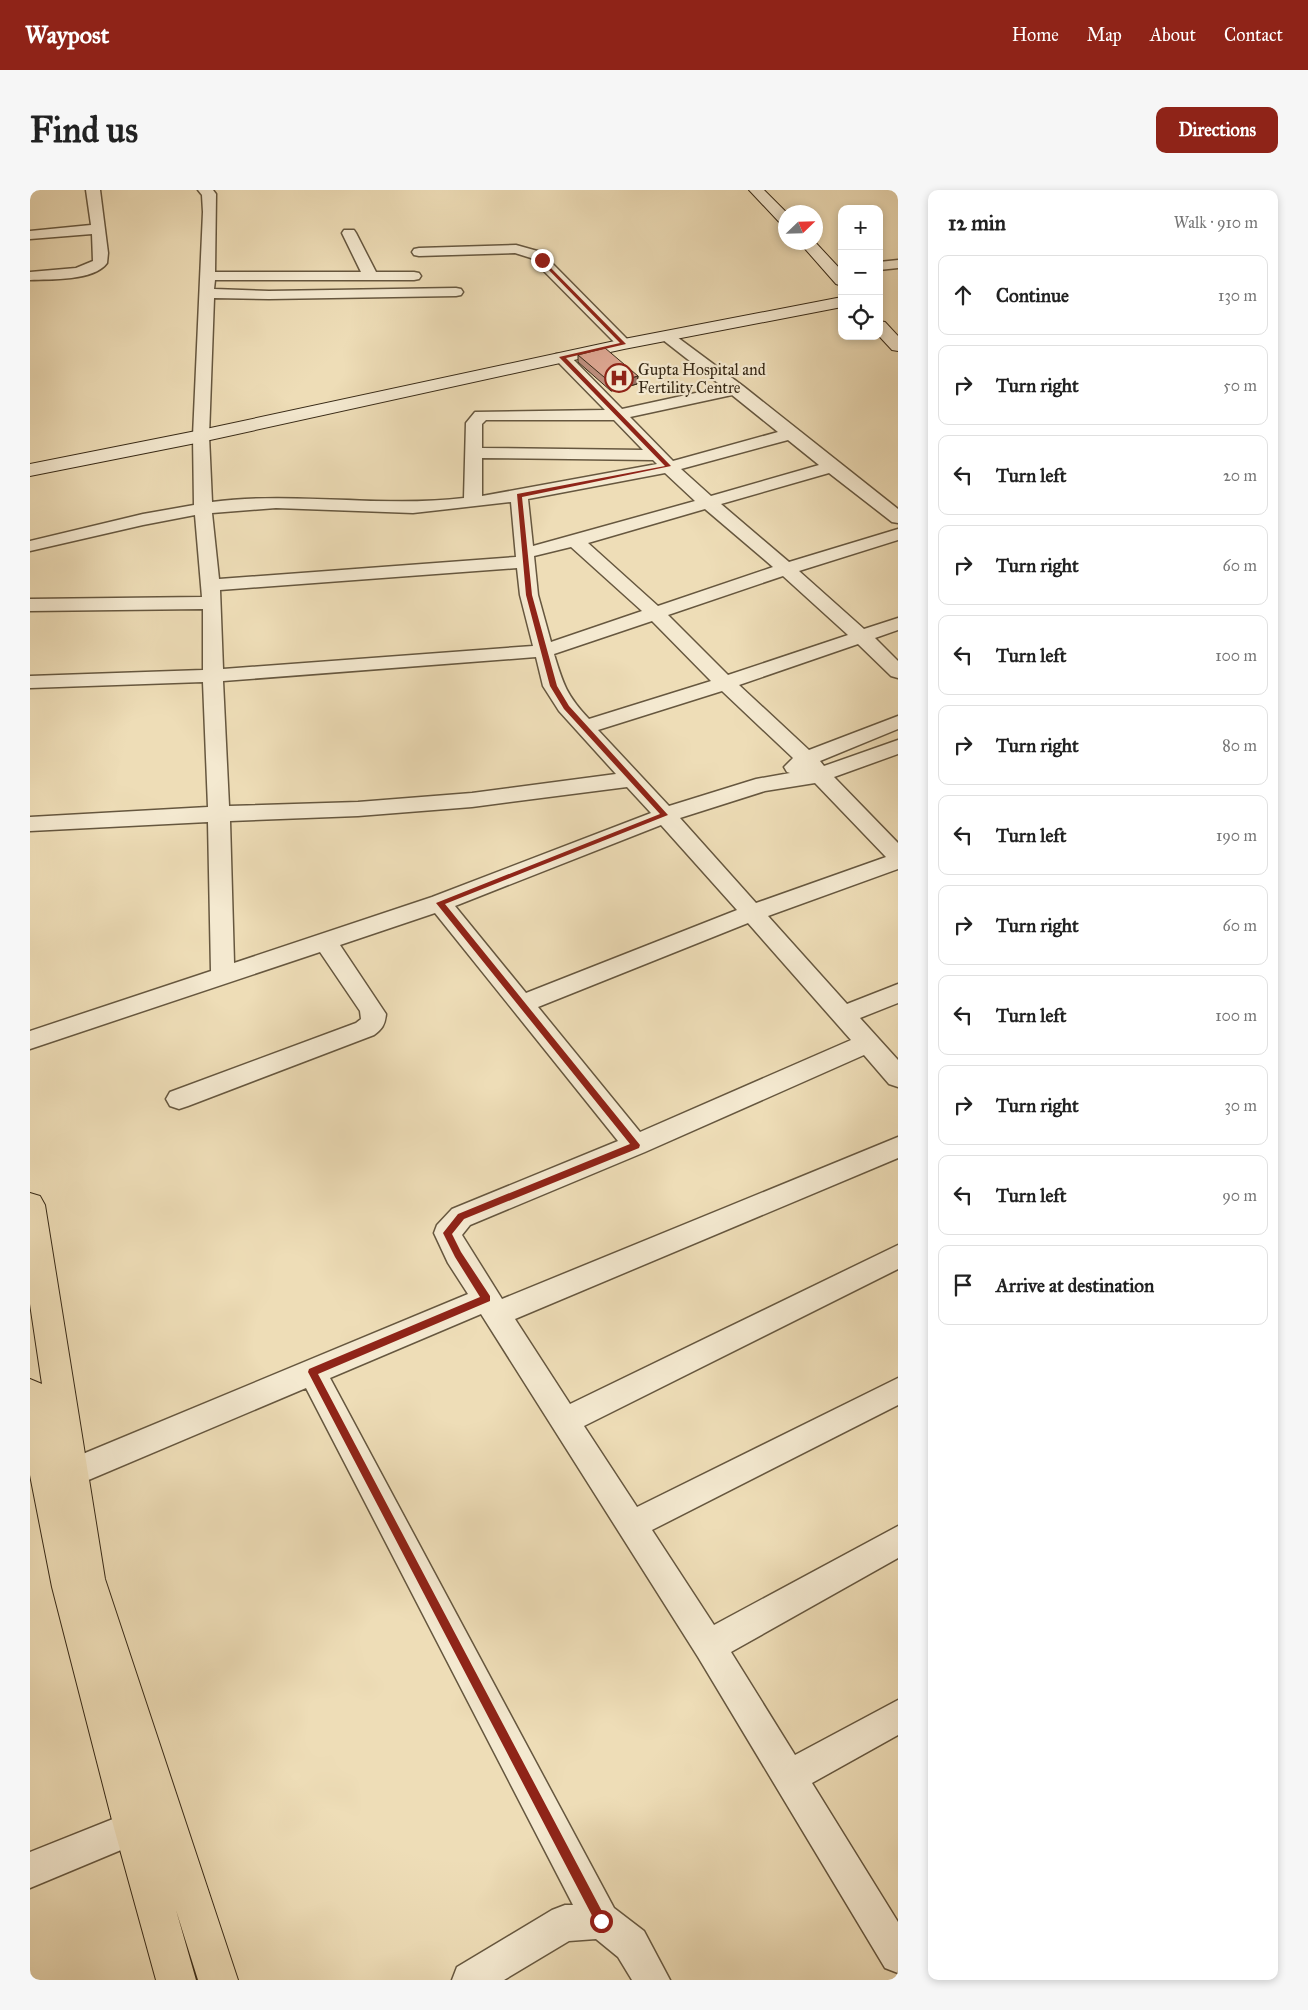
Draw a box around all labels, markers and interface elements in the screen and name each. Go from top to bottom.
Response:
text: Waypost [25,20,109,50]
text: Home [1012,24,1059,46]
text: Map [1087,24,1122,46]
text: About [1150,24,1196,46]
text: Contact [1224,24,1283,46]
button: Directions [1156,107,1278,153]
text: Find us [30,109,138,152]
north arrow [778,205,823,250]
map controls [838,205,883,340]
button: + [838,205,883,250]
text: 12 min [948,210,1006,236]
text: Walk · 910 m [1174,213,1258,232]
route end [531,249,554,272]
button: − [838,250,883,295]
icon: ahead [949,281,977,309]
text: Continue [996,284,1069,307]
text: 130 m [1218,286,1257,305]
button: locate [838,295,883,340]
place label: Gupta Hospital and Fertility Centre [638,360,766,397]
hospital icon: Gupta Hospital and Fertility Centre [604,363,634,393]
icon: right [949,371,977,399]
text: Turn right [996,374,1079,397]
text: 50 m [1223,376,1257,395]
icon: left [949,461,977,489]
text: Turn left [996,464,1066,487]
text: 20 m [1223,466,1257,485]
icon: right [949,551,977,579]
text: Turn right [996,554,1079,577]
text: 60 m [1223,556,1257,575]
icon: left [949,641,977,669]
text: Turn left [996,644,1066,667]
text: 100 m [1215,646,1257,665]
icon: right [949,731,977,759]
text: Turn right [996,734,1079,757]
text: 80 m [1222,736,1257,755]
icon: left [949,821,977,849]
text: Turn left [996,824,1066,847]
text: 190 m [1216,826,1257,845]
icon: right [949,911,977,939]
text: Turn right [996,914,1079,937]
text: 60 m [1223,916,1257,935]
icon: left [949,1001,977,1029]
text: Turn left [996,1004,1066,1027]
text: 100 m [1215,1006,1257,1025]
icon: right [949,1091,977,1119]
text: Turn right [996,1094,1079,1117]
text: 30 m [1224,1096,1257,1115]
icon: left [949,1181,977,1209]
text: Turn left [996,1184,1066,1207]
text: 90 m [1222,1186,1257,1205]
icon: arrive [949,1271,977,1299]
text: Arrive at destination [996,1274,1154,1297]
route start [590,1910,613,1933]

